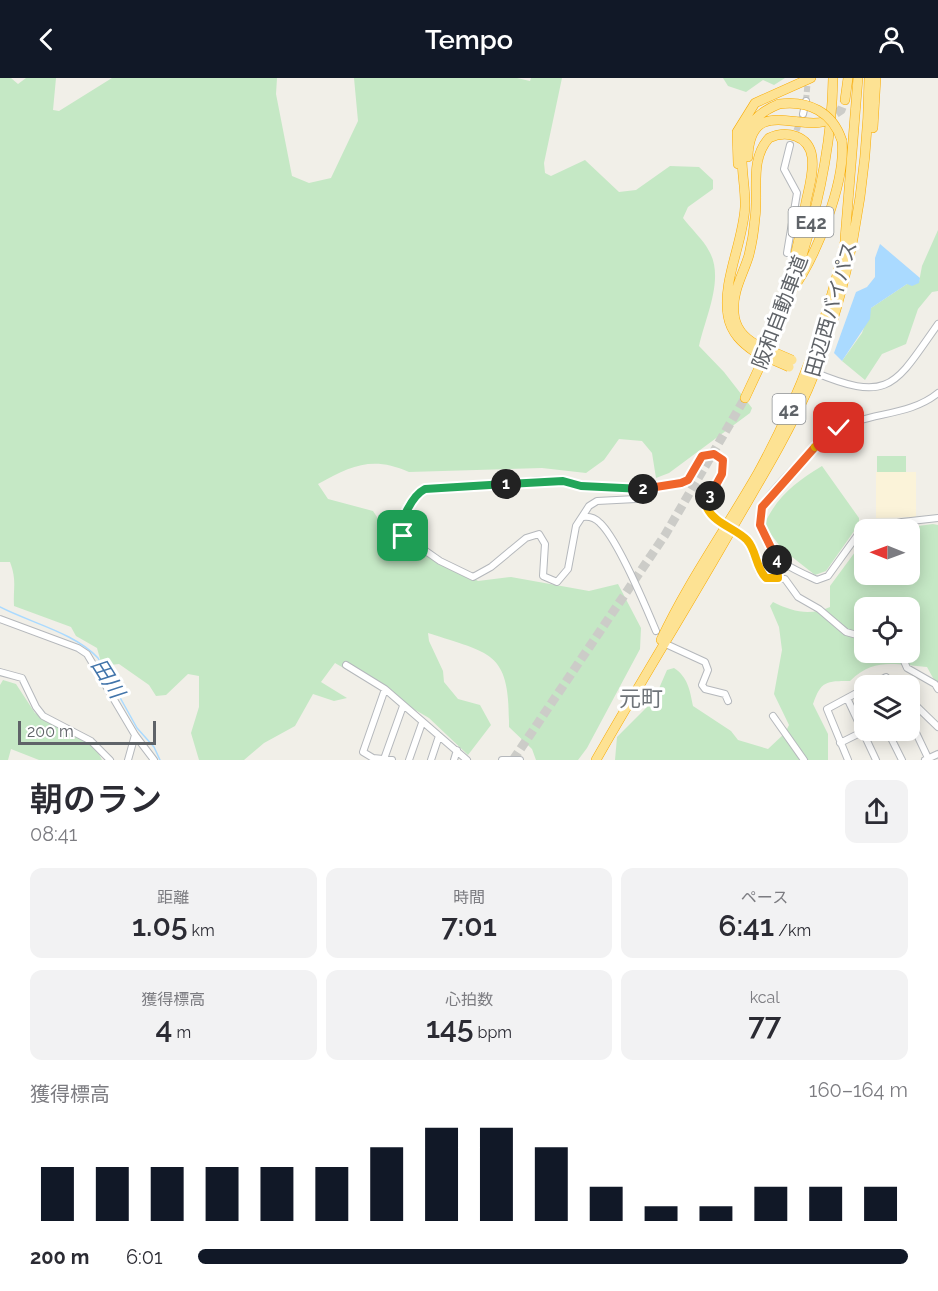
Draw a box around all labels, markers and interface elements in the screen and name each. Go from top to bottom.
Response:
icon: back [30,23,63,56]
icon: person [875,23,908,56]
text: Tempo [425,24,513,55]
road number: E42 [788,207,834,237]
street label: 田辺西バイパス [800,239,862,379]
street label: 阪和自動車道 [747,252,813,372]
road number: 42 [772,394,806,424]
pin [813,402,864,453]
icon: check [822,411,855,444]
pin: 1 [491,469,521,499]
text: 1 [502,474,510,493]
pin: 2 [628,474,658,504]
text: 2 [638,479,648,498]
pin: 3 [695,481,725,511]
text: 3 [706,486,714,505]
pin [377,510,428,561]
icon: arrive [386,519,419,552]
north arrow [854,519,920,585]
map controls [854,519,920,741]
pin: 4 [762,545,792,575]
text: 4 [772,550,782,569]
button: locate [854,597,920,663]
water label: 田川 [86,654,131,704]
button: layers [854,675,920,741]
district label: 元町 [619,685,663,711]
scale bar [18,718,156,746]
text: 200 m [27,722,74,741]
text: 朝のラン [30,780,162,819]
button: share [845,780,908,843]
text: 08:41 [30,822,77,846]
text: 距離 [157,888,189,907]
text: 時間 [453,888,485,907]
text: ペース [741,888,788,907]
text: 1.05 [132,908,187,943]
text: 7:01 [441,908,497,943]
text: 6:41 [718,908,774,943]
text: km [187,921,215,940]
text: /km [774,921,811,940]
text: kcal [750,988,780,1007]
text: 獲得標高 [141,990,205,1009]
text: 心拍数 [445,990,493,1009]
text: 77 [748,1007,781,1042]
text: 4 [155,1010,172,1045]
text: 145 [426,1010,474,1045]
text: m [172,1023,191,1042]
text: bpm [474,1023,512,1042]
text: 160–164 m [809,1078,908,1102]
text: 獲得標高 [30,1082,110,1106]
text: 200 m [30,1245,89,1269]
text: 6:01 [126,1245,163,1269]

